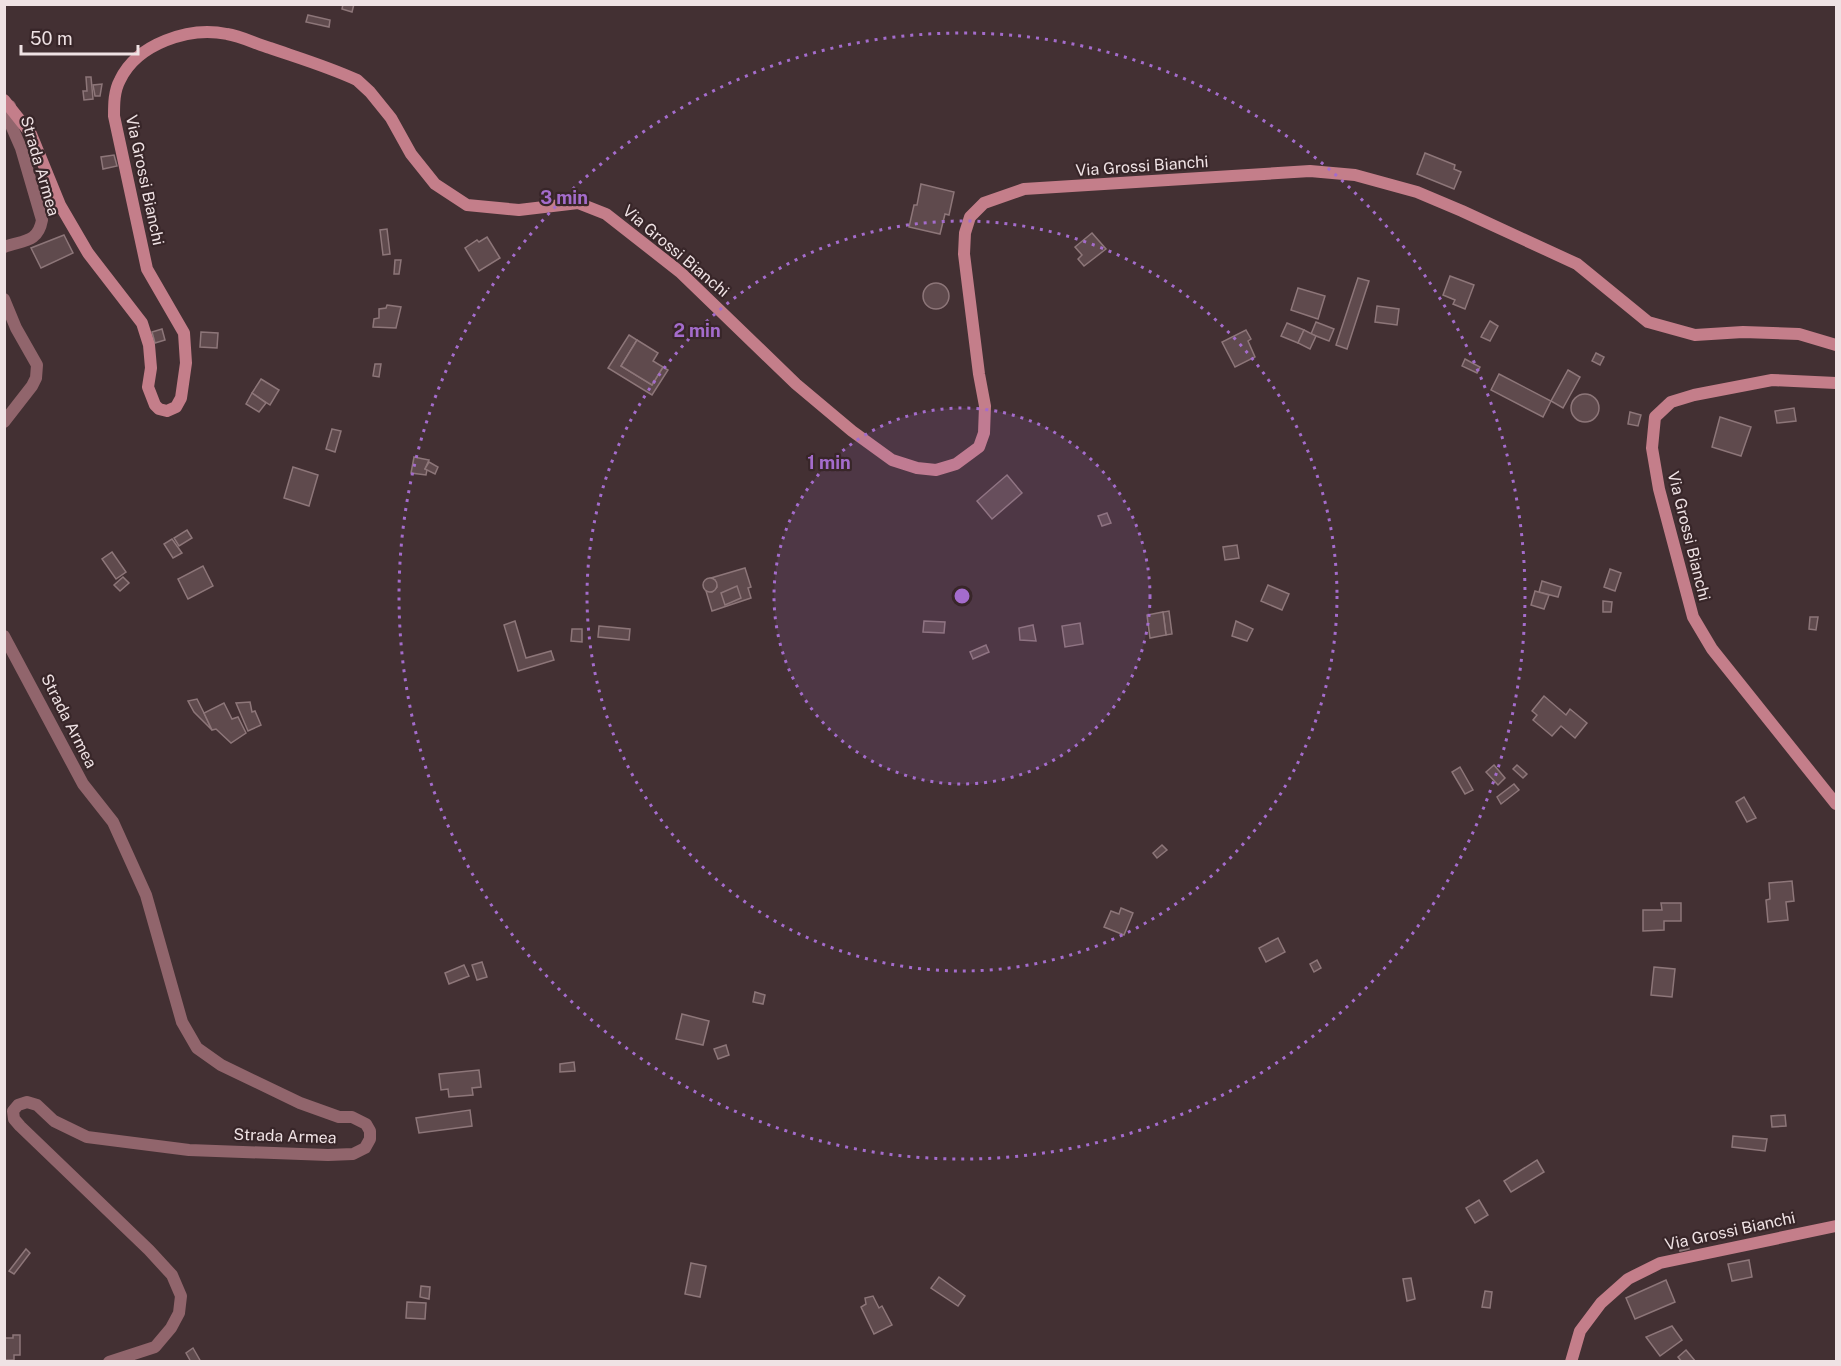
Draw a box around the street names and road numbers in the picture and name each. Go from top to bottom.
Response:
street label: Via Grossi Bianchi [122,113,168,247]
street label: Strada Armea [17,114,63,218]
street label: Via Grossi Bianchi [1075,152,1209,180]
street label: Via Grossi Bianchi [619,201,733,301]
street label: Via Grossi Bianchi [1664,469,1714,603]
street label: Strada Armea [37,671,101,771]
street label: Strada Armea [233,1125,337,1147]
street label: Via Grossi Bianchi [1663,1208,1797,1254]

